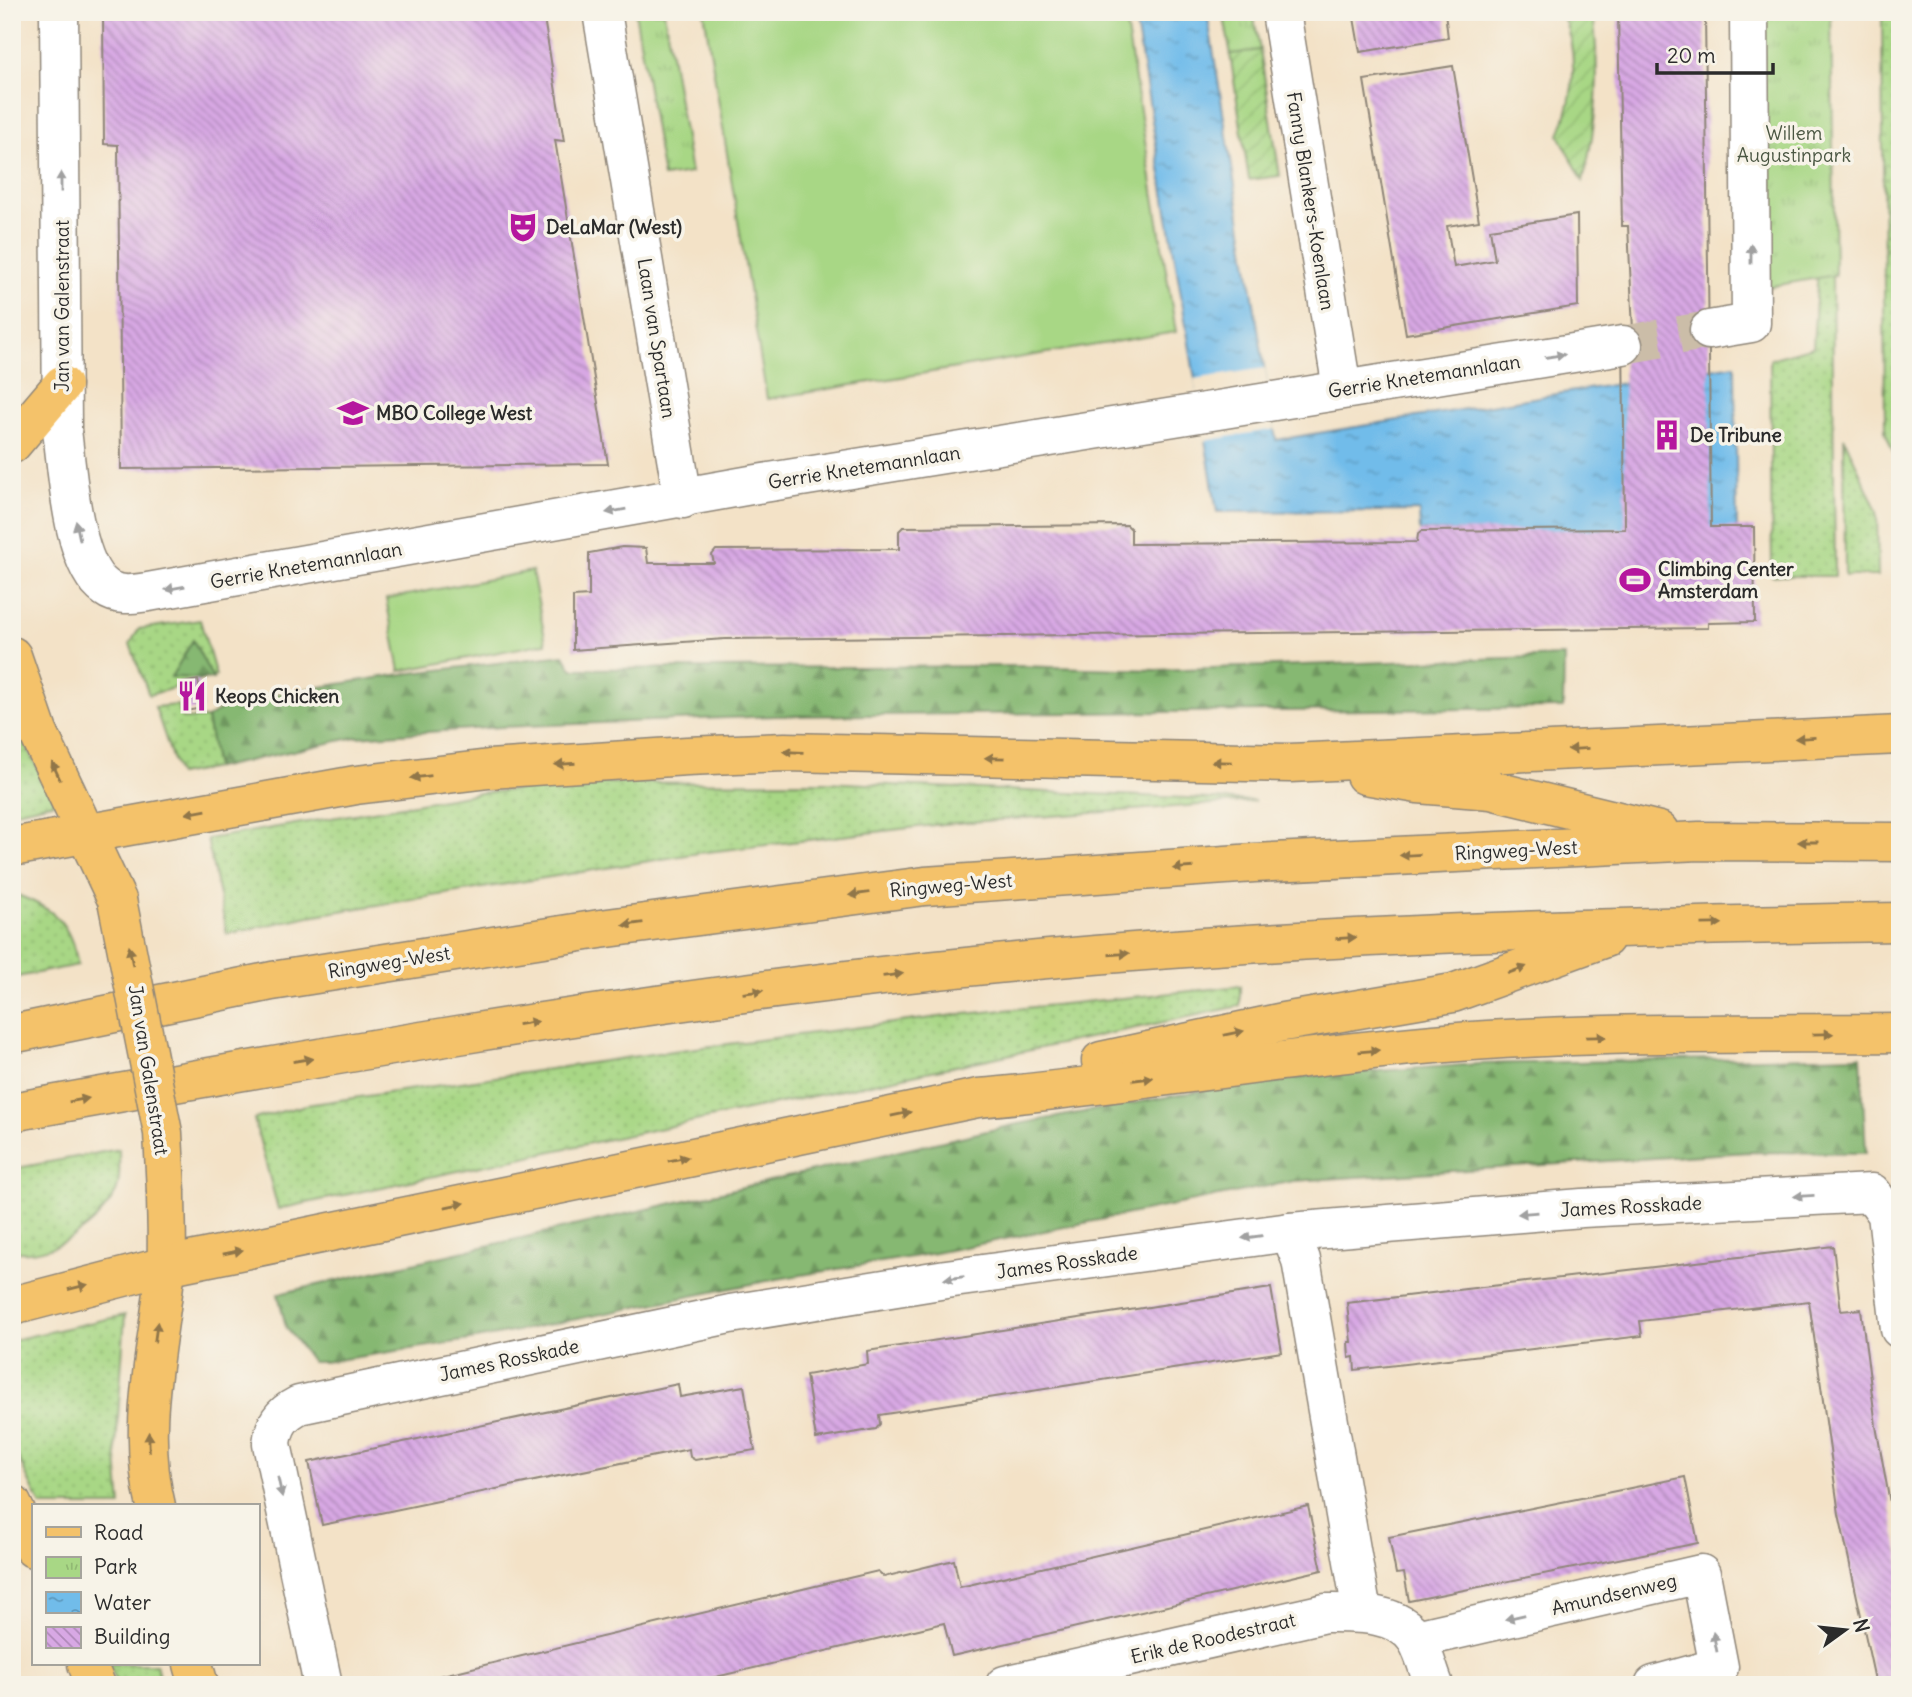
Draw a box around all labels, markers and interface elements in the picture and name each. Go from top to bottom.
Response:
scale bar [1657,32,1772,76]
text: 20 m [1667,42,1716,69]
street label: Fanny Blankers-Koenlaan [1282,90,1340,312]
park label: Willem Augustinpark [1737,121,1851,167]
one-way arrow [55,171,67,193]
theatre icon: DeLaMar (West) [506,210,540,244]
place label: DeLaMar (West) [546,215,682,239]
street label: Jan van Galenstraat [50,220,74,392]
one-way arrow [1745,243,1757,265]
street label: Laan van Spartaan [632,256,682,420]
street label: Gerrie Knetemannlaan [1326,349,1522,403]
one-way arrow [1544,350,1566,361]
school or university icon: MBO College West [336,396,370,430]
place label: MBO College West [376,401,533,425]
building icon: De Tribune [1650,418,1684,452]
place label: De Tribune [1690,423,1782,447]
street label: Gerrie Knetemannlaan [766,440,962,494]
one-way arrow [605,506,627,517]
one-way arrow [73,520,84,542]
street label: Gerrie Knetemannlaan [208,536,404,594]
place label: Climbing Center Amsterdam [1658,557,1794,603]
sports icon: Climbing Center Amsterdam [1618,563,1652,597]
one-way arrow [164,582,186,593]
restaurant icon: Keops Chicken [175,679,209,713]
place label: Keops Chicken [215,684,339,708]
one-way arrow [1794,733,1816,744]
one-way arrow [1567,744,1589,755]
one-way arrow [781,747,803,758]
one-way arrow [983,752,1005,763]
one-way arrow [1211,756,1233,767]
one-way arrow [554,759,576,770]
one-way arrow [50,760,61,781]
one-way arrow [410,772,432,783]
one-way arrow [185,807,207,818]
street label: Ringweg-West [1454,835,1578,865]
one-way arrow [1796,836,1818,848]
one-way arrow [1399,850,1421,861]
one-way arrow [1172,863,1194,874]
street label: Ringweg-West [889,868,1013,902]
one-way arrow [848,889,870,900]
one-way arrow [1701,918,1723,930]
one-way arrow [622,919,644,930]
one-way arrow [1335,933,1357,944]
street label: Ringweg-West [326,941,452,983]
one-way arrow [125,945,136,967]
one-way arrow [1109,948,1131,959]
one-way arrow [1507,964,1528,975]
one-way arrow [882,969,904,980]
street label: Jan van Galenstraat [124,983,174,1157]
one-way arrow [742,987,764,998]
one-way arrow [517,1018,539,1029]
one-way arrow [1223,1027,1245,1038]
one-way arrow [1813,1028,1835,1040]
one-way arrow [1585,1031,1607,1043]
one-way arrow [1358,1045,1380,1056]
one-way arrow [292,1054,314,1065]
one-way arrow [1132,1073,1154,1084]
one-way arrow [68,1094,90,1105]
one-way arrow [890,1108,912,1119]
one-way arrow [667,1154,689,1165]
street label: James Rosskade [1559,1190,1703,1222]
one-way arrow [1792,1191,1814,1202]
one-way arrow [444,1200,466,1211]
one-way arrow [1516,1207,1538,1218]
one-way arrow [1241,1232,1263,1243]
street label: James Rosskade [995,1240,1139,1284]
one-way arrow [222,1246,244,1257]
one-way arrow [943,1273,965,1284]
one-way arrow [67,1282,89,1293]
one-way arrow [151,1321,162,1343]
street label: James Rosskade [437,1333,581,1387]
one-way arrow [143,1430,154,1452]
one-way arrow [275,1476,286,1498]
legend [32,1504,259,1666]
text: Road [94,1519,143,1546]
text: Park [94,1553,137,1580]
street label: Amundsenweg [1549,1568,1679,1620]
text: Water [94,1589,152,1616]
north arrow [1811,1596,1881,1666]
street label: Erik de Roodestraat [1128,1607,1298,1669]
one-way arrow [1504,1611,1526,1622]
text: N [1848,1616,1875,1635]
text: Building [94,1623,170,1650]
one-way arrow [1709,1631,1720,1653]

